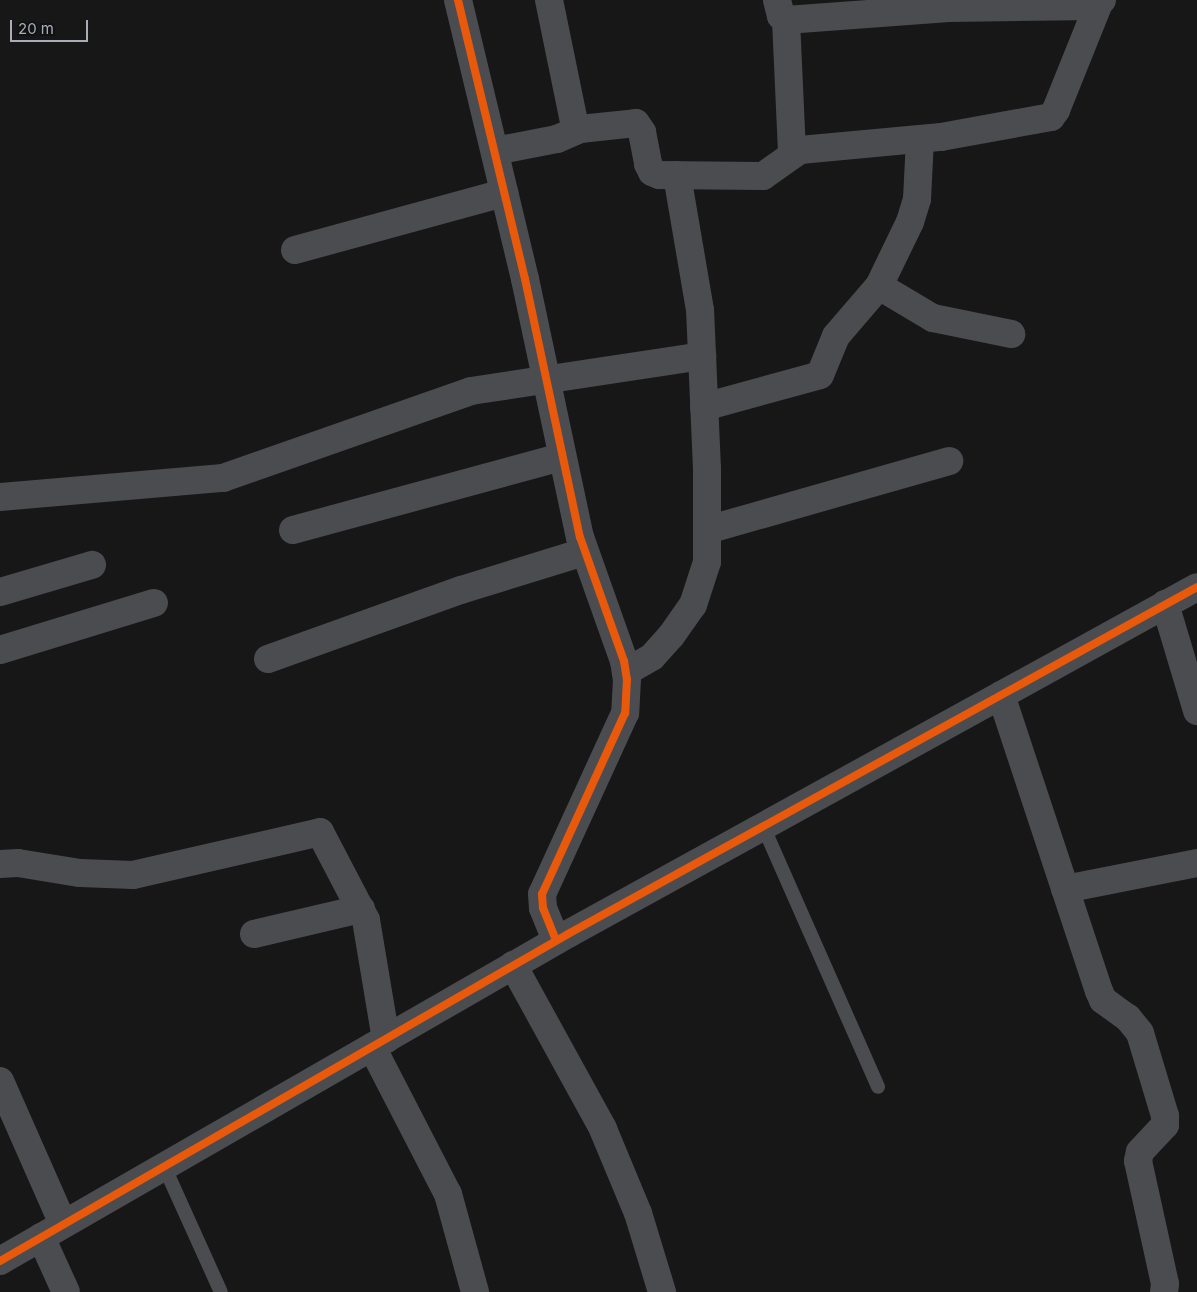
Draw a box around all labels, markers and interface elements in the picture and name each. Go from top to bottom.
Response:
scale bar [12,10,90,42]
text: 20 m [18,19,54,38]

